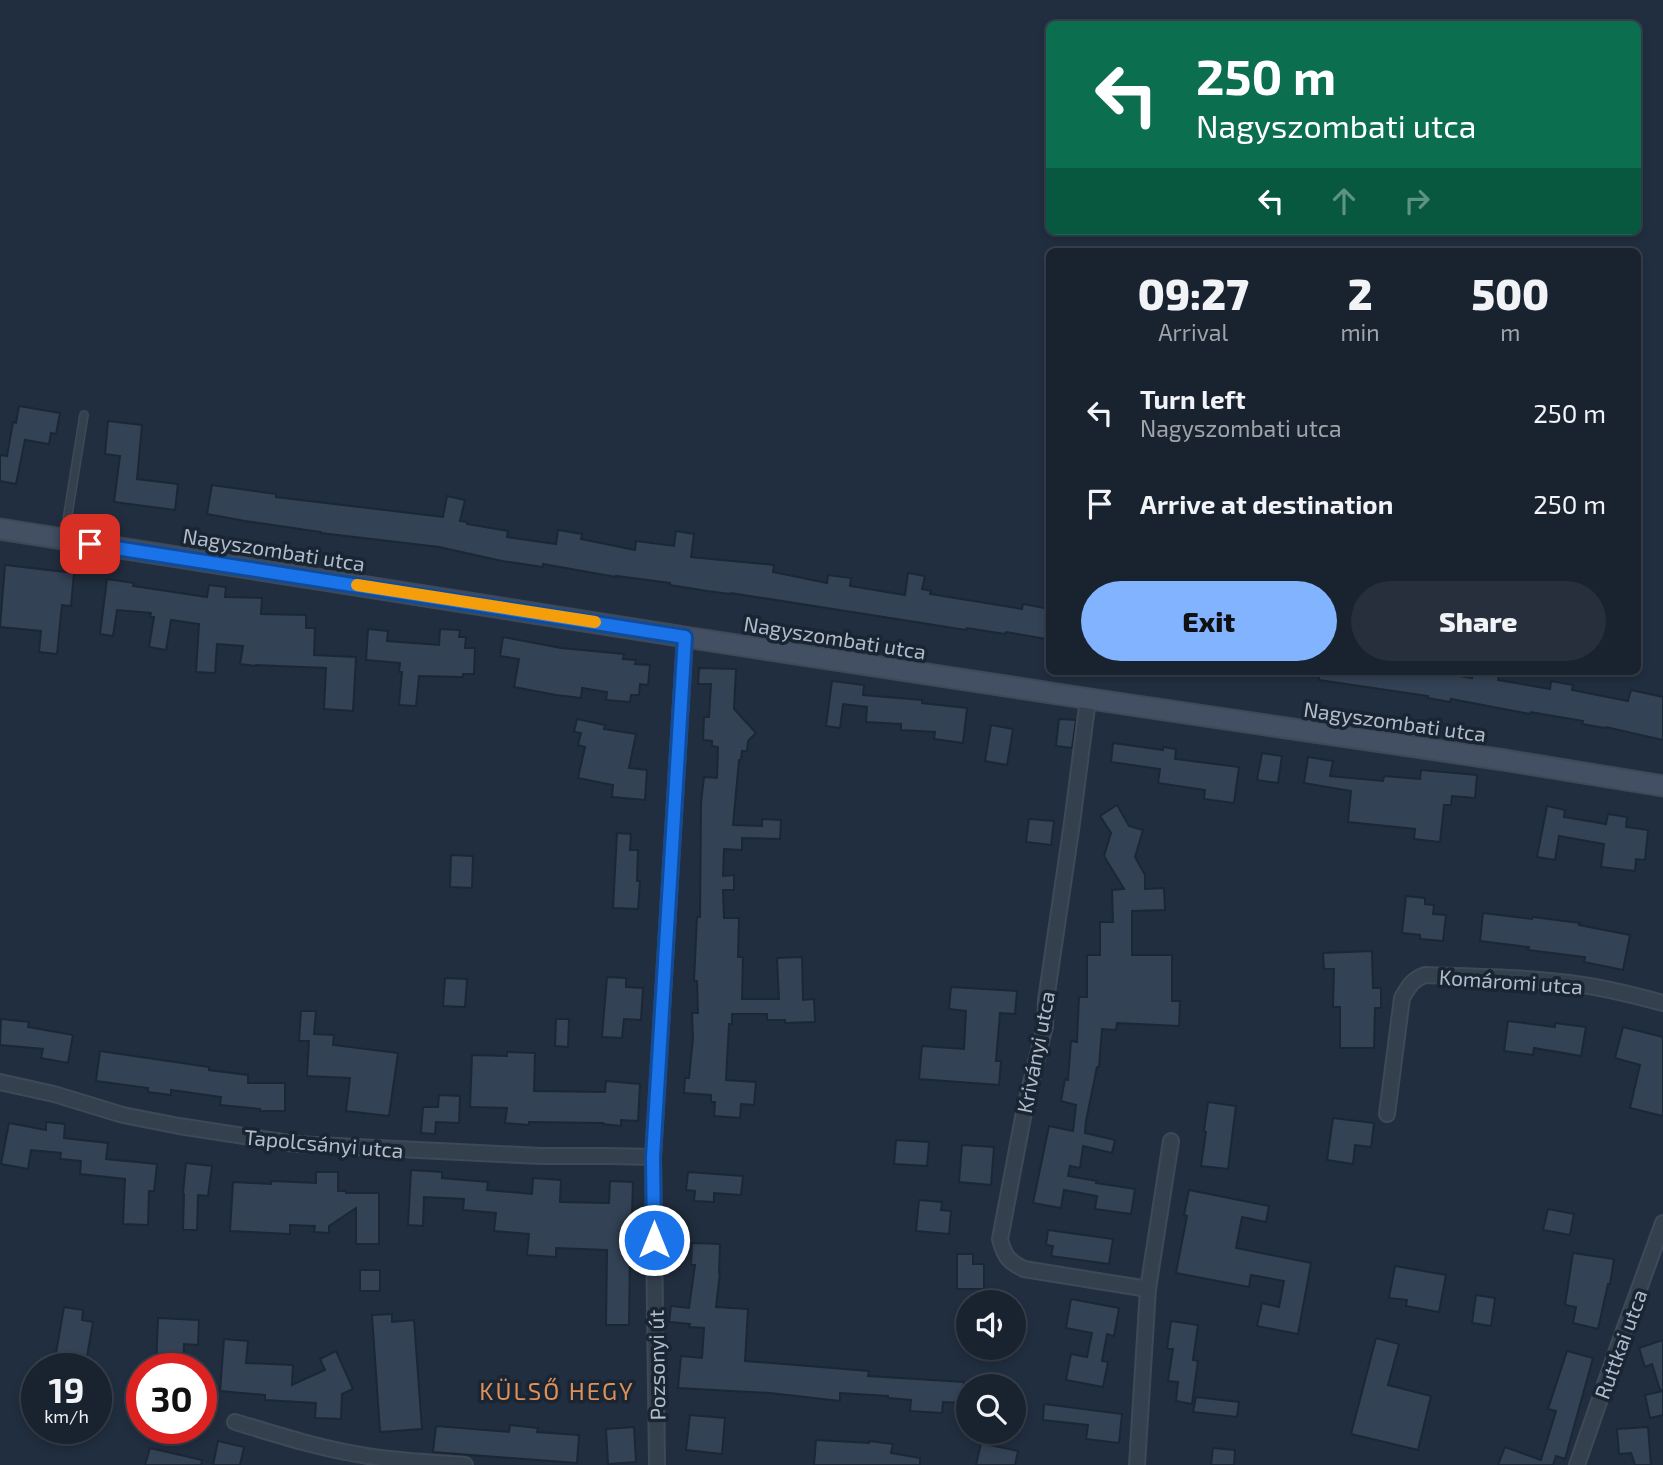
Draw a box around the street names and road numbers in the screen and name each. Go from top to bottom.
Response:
street label: Nagyszombati utca [181,522,367,576]
street label: Nagyszombati utca [742,610,928,664]
street label: Nagyszombati utca [1302,696,1488,746]
street label: Komáromi utca [1438,964,1584,998]
street label: Kriványi utca [1011,989,1059,1115]
street label: Tapolcsányi utca [243,1124,405,1162]
street label: Ruttkai utca [1589,1286,1651,1402]
street label: Pozsonyi út [643,1309,669,1421]

